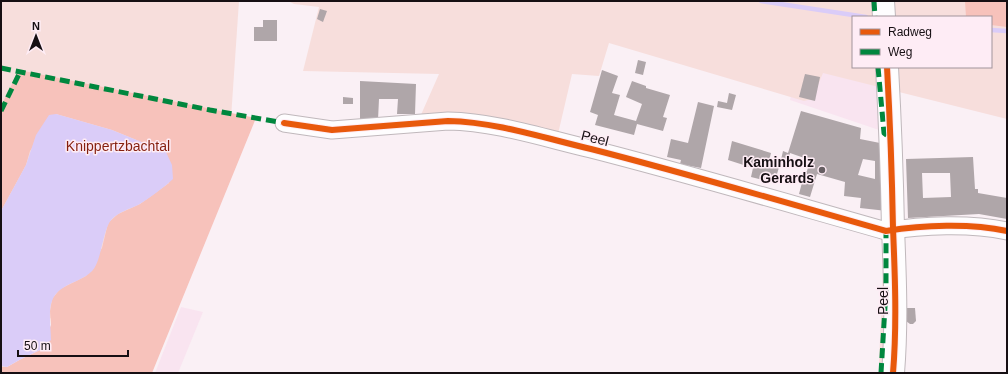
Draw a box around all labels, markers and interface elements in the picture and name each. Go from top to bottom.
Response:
north arrow [16,16,56,56]
legend [852,16,992,68]
text: N [32,20,40,32]
text: Radweg [888,25,932,39]
text: Weg [888,45,912,59]
street label: Peel [579,127,611,149]
park label: Knippertzbachtal [66,138,170,154]
place label: Kaminholz Gerards [743,154,814,186]
marker: Kaminholz Gerards [817,165,827,175]
street label: Peel [875,287,891,315]
scale bar [18,332,128,358]
text: 50 m [24,339,51,353]

